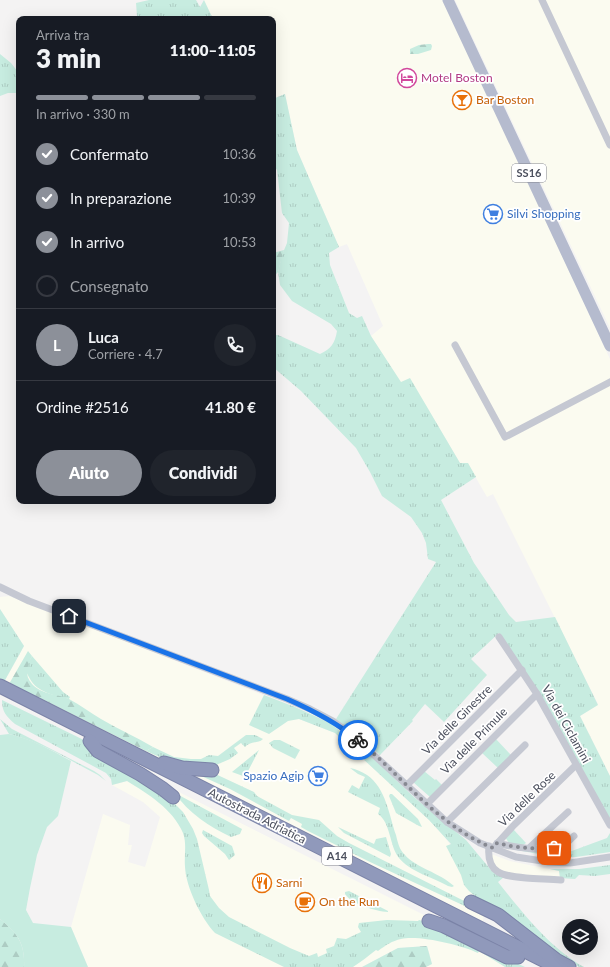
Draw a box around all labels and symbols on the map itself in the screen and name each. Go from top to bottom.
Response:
hotel icon: Motel Boston [396,67,418,89]
place label: Motel Boston [421,70,493,85]
bar icon: Bar Boston [451,89,473,111]
place label: Bar Boston [476,92,534,107]
road number: SS16 [512,164,546,182]
supermarket icon: Silvi Shopping [482,203,504,225]
place label: Silvi Shopping [507,206,581,221]
pin [52,599,86,633]
street label: Via delle Ginestre [419,682,495,758]
street label: Via dei Ciclamini [539,682,594,765]
street label: Via delle Primule [437,704,510,777]
courier [338,720,378,760]
supermarket icon: Spazio Agip [307,765,329,787]
place label: Spazio Agip [243,768,304,783]
street label: Via delle Rose [495,768,558,830]
street label: Autostrada Adriatica [206,784,309,847]
pin [537,831,571,865]
road number: A14 [322,847,352,865]
restaurant icon: Sarni [251,872,273,894]
place label: Sarni [276,875,302,890]
cafe icon: On the Run [294,891,316,913]
place label: On the Run [319,894,379,909]

